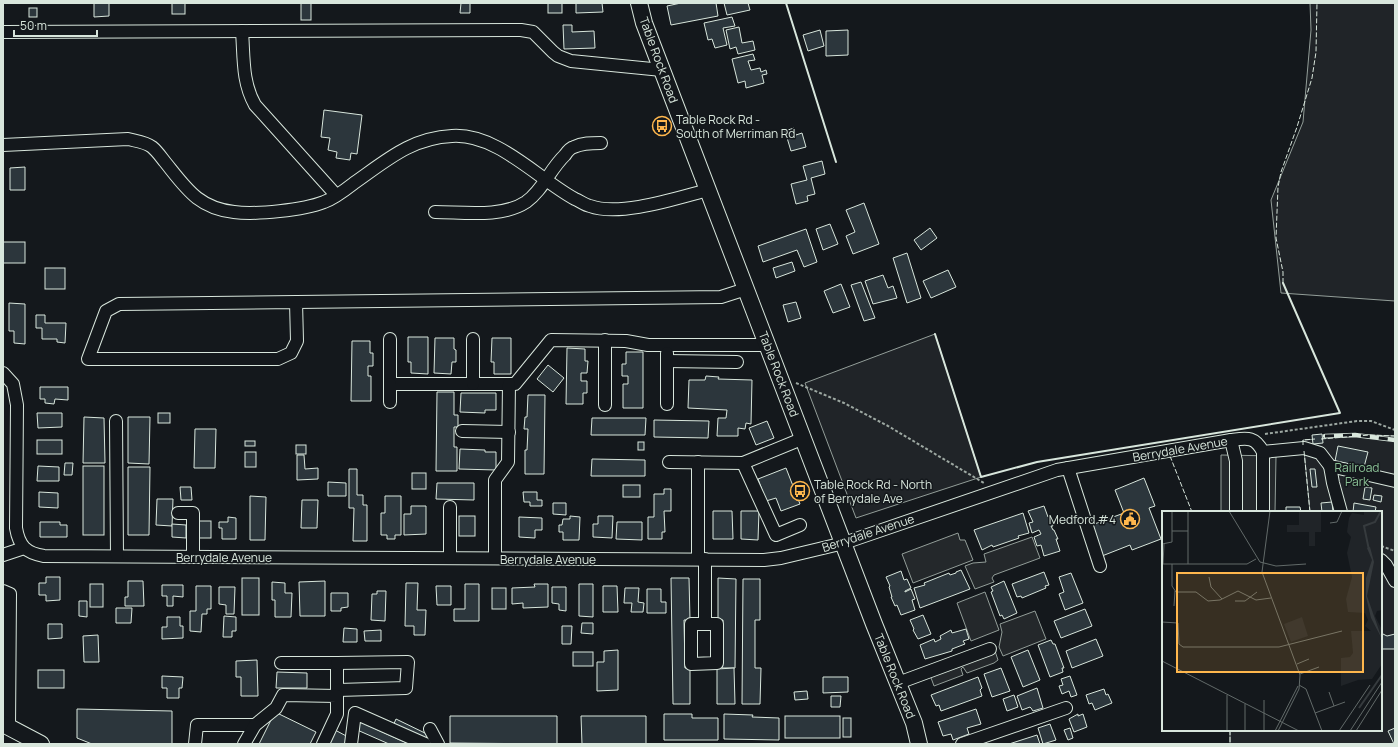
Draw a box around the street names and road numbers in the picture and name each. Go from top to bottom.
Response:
street label: Table Rock Road [636,15,682,105]
street label: Table Rock Road [755,329,803,419]
street label: Berrydale Avenue [1131,432,1229,466]
street label: Berrydale Avenue [820,510,916,556]
street label: Berrydale Avenue [176,549,272,566]
street label: Berrydale Avenue [500,551,596,568]
street label: Table Rock Road [870,631,920,721]

